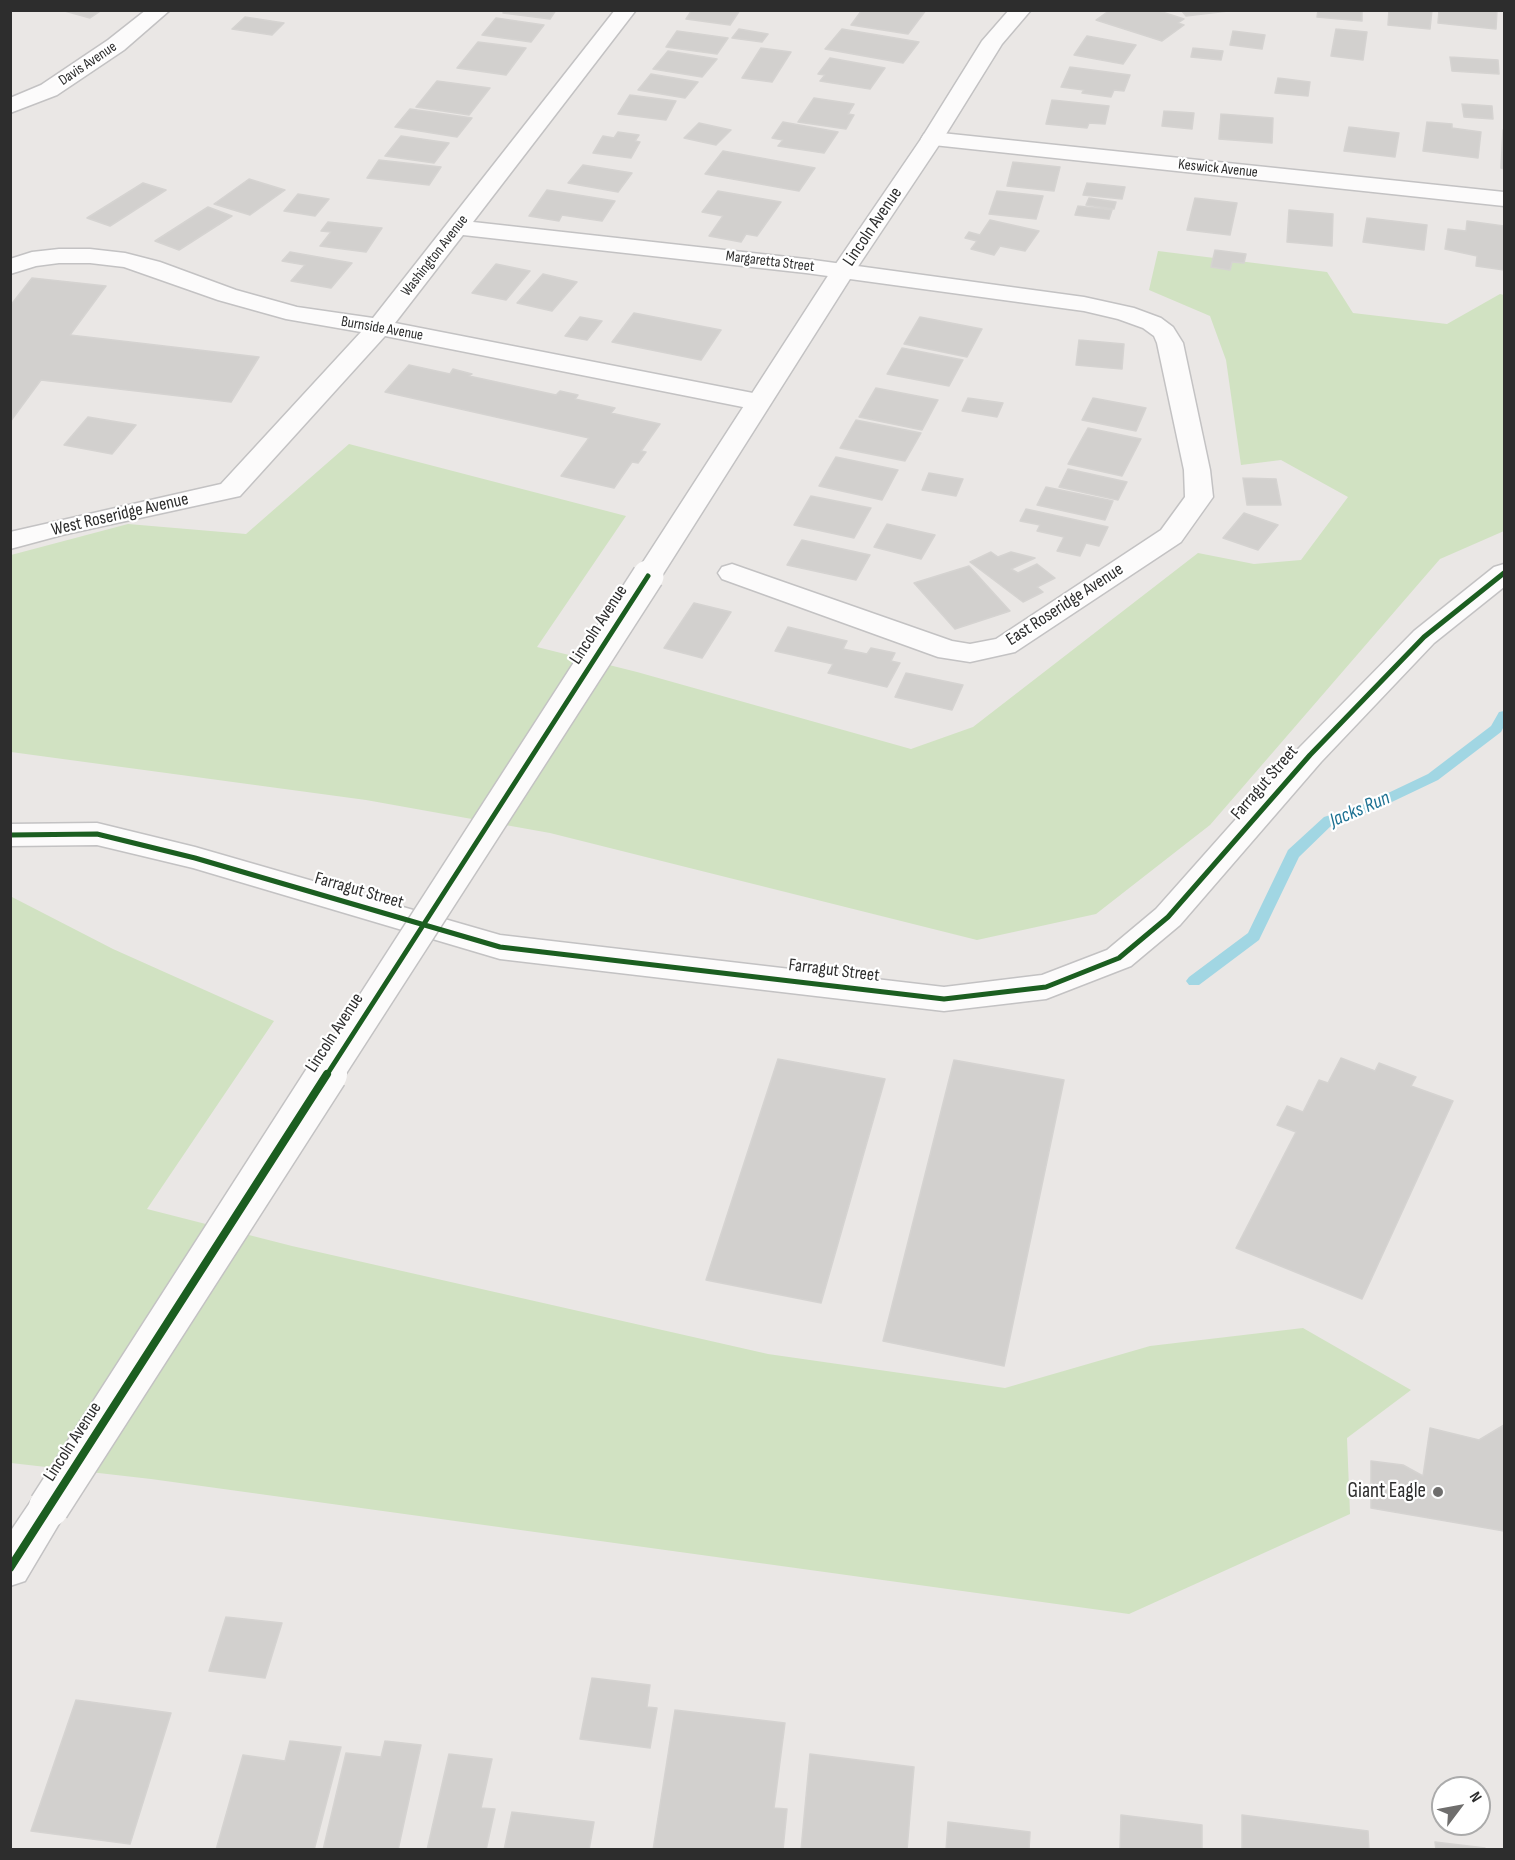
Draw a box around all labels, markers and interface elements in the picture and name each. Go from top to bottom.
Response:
street label: Davis Avenue [56,38,120,90]
street label: Keswick Avenue [1177,156,1259,182]
street label: Lincoln Avenue [839,184,907,270]
street label: Washington Avenue [398,212,472,300]
street label: Margaretta Street [725,248,815,276]
street label: Burnside Avenue [339,313,425,345]
street label: West Roseridge Avenue [49,489,191,541]
street label: East Roseridge Avenue [1002,559,1128,651]
street label: Lincoln Avenue [565,581,633,669]
street label: Farragut Street [1227,741,1303,825]
water label: Jacks Run [1326,787,1394,833]
street label: Farragut Street [312,868,406,914]
street label: Farragut Street [787,955,881,987]
street label: Lincoln Avenue [301,989,369,1077]
street label: Lincoln Avenue [39,1398,107,1486]
place label: Giant Eagle [1347,1479,1426,1505]
marker: Giant Eagle [1431,1485,1445,1499]
north arrow [1431,1776,1491,1836]
text: N [1465,1789,1485,1806]

